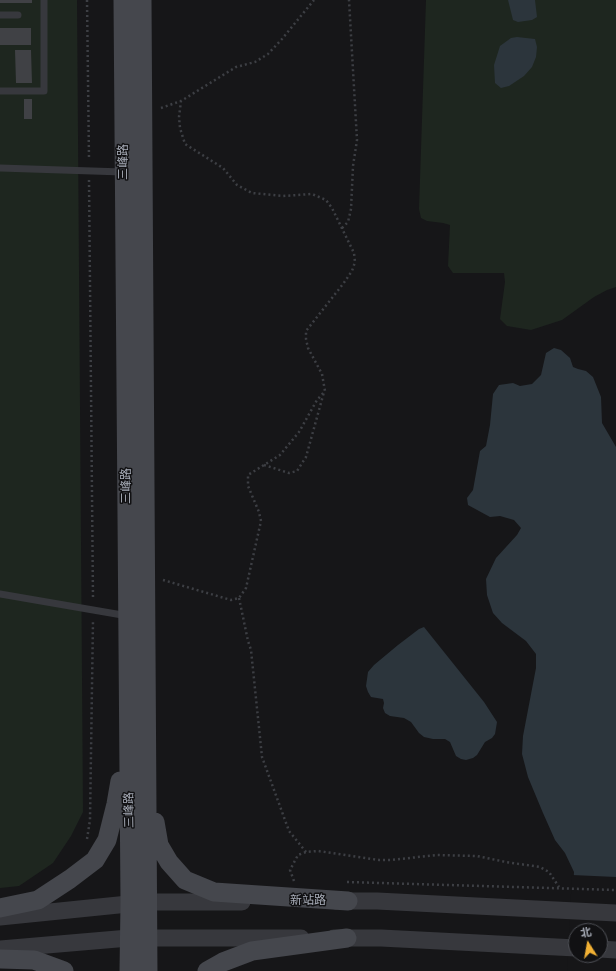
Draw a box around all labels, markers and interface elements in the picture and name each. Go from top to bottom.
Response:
street label: 三峰路 [117,144,131,180]
street label: 三峰路 [120,468,134,504]
street label: 三峰路 [122,792,138,828]
street label: 新站路 [290,894,326,908]
north arrow [568,923,608,963]
text: 北 [579,923,593,941]

